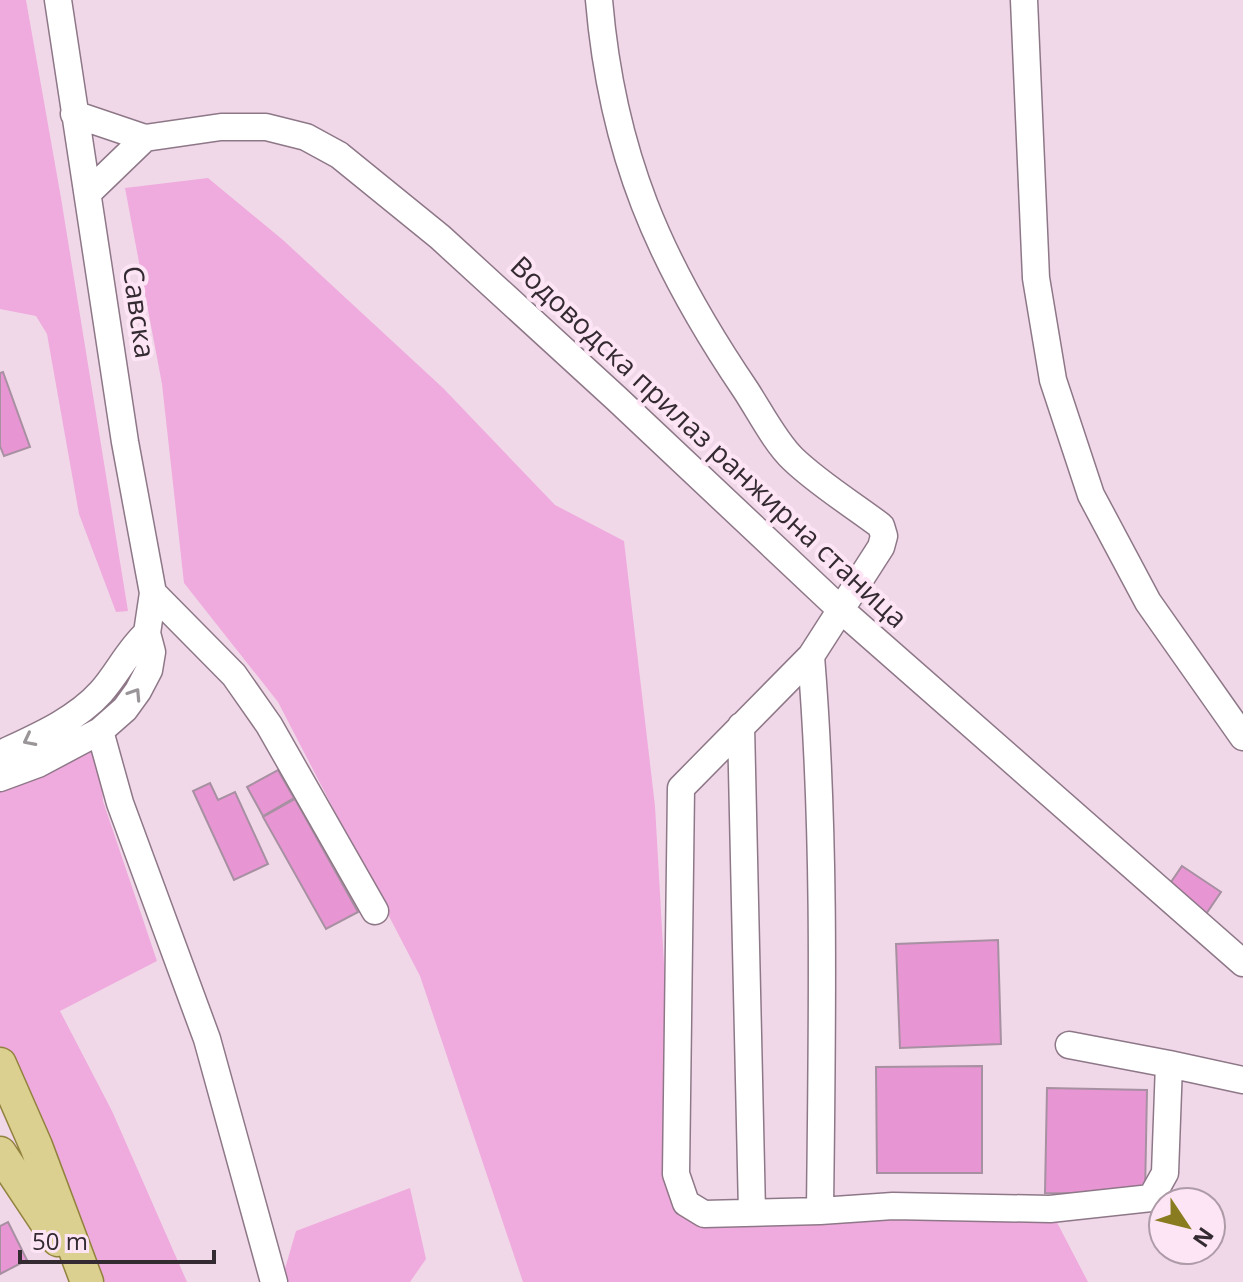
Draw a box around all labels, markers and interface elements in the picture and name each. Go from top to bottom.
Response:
street label: Водоводска прилаз ранжирна станица [503,247,916,636]
street label: Савска [115,263,165,360]
one-way arrow [126,689,141,703]
one-way arrow [23,731,38,746]
north arrow [1147,1186,1227,1266]
scale bar [20,1214,214,1264]
text: N [1187,1222,1222,1254]
text: 50 m [32,1224,88,1257]

